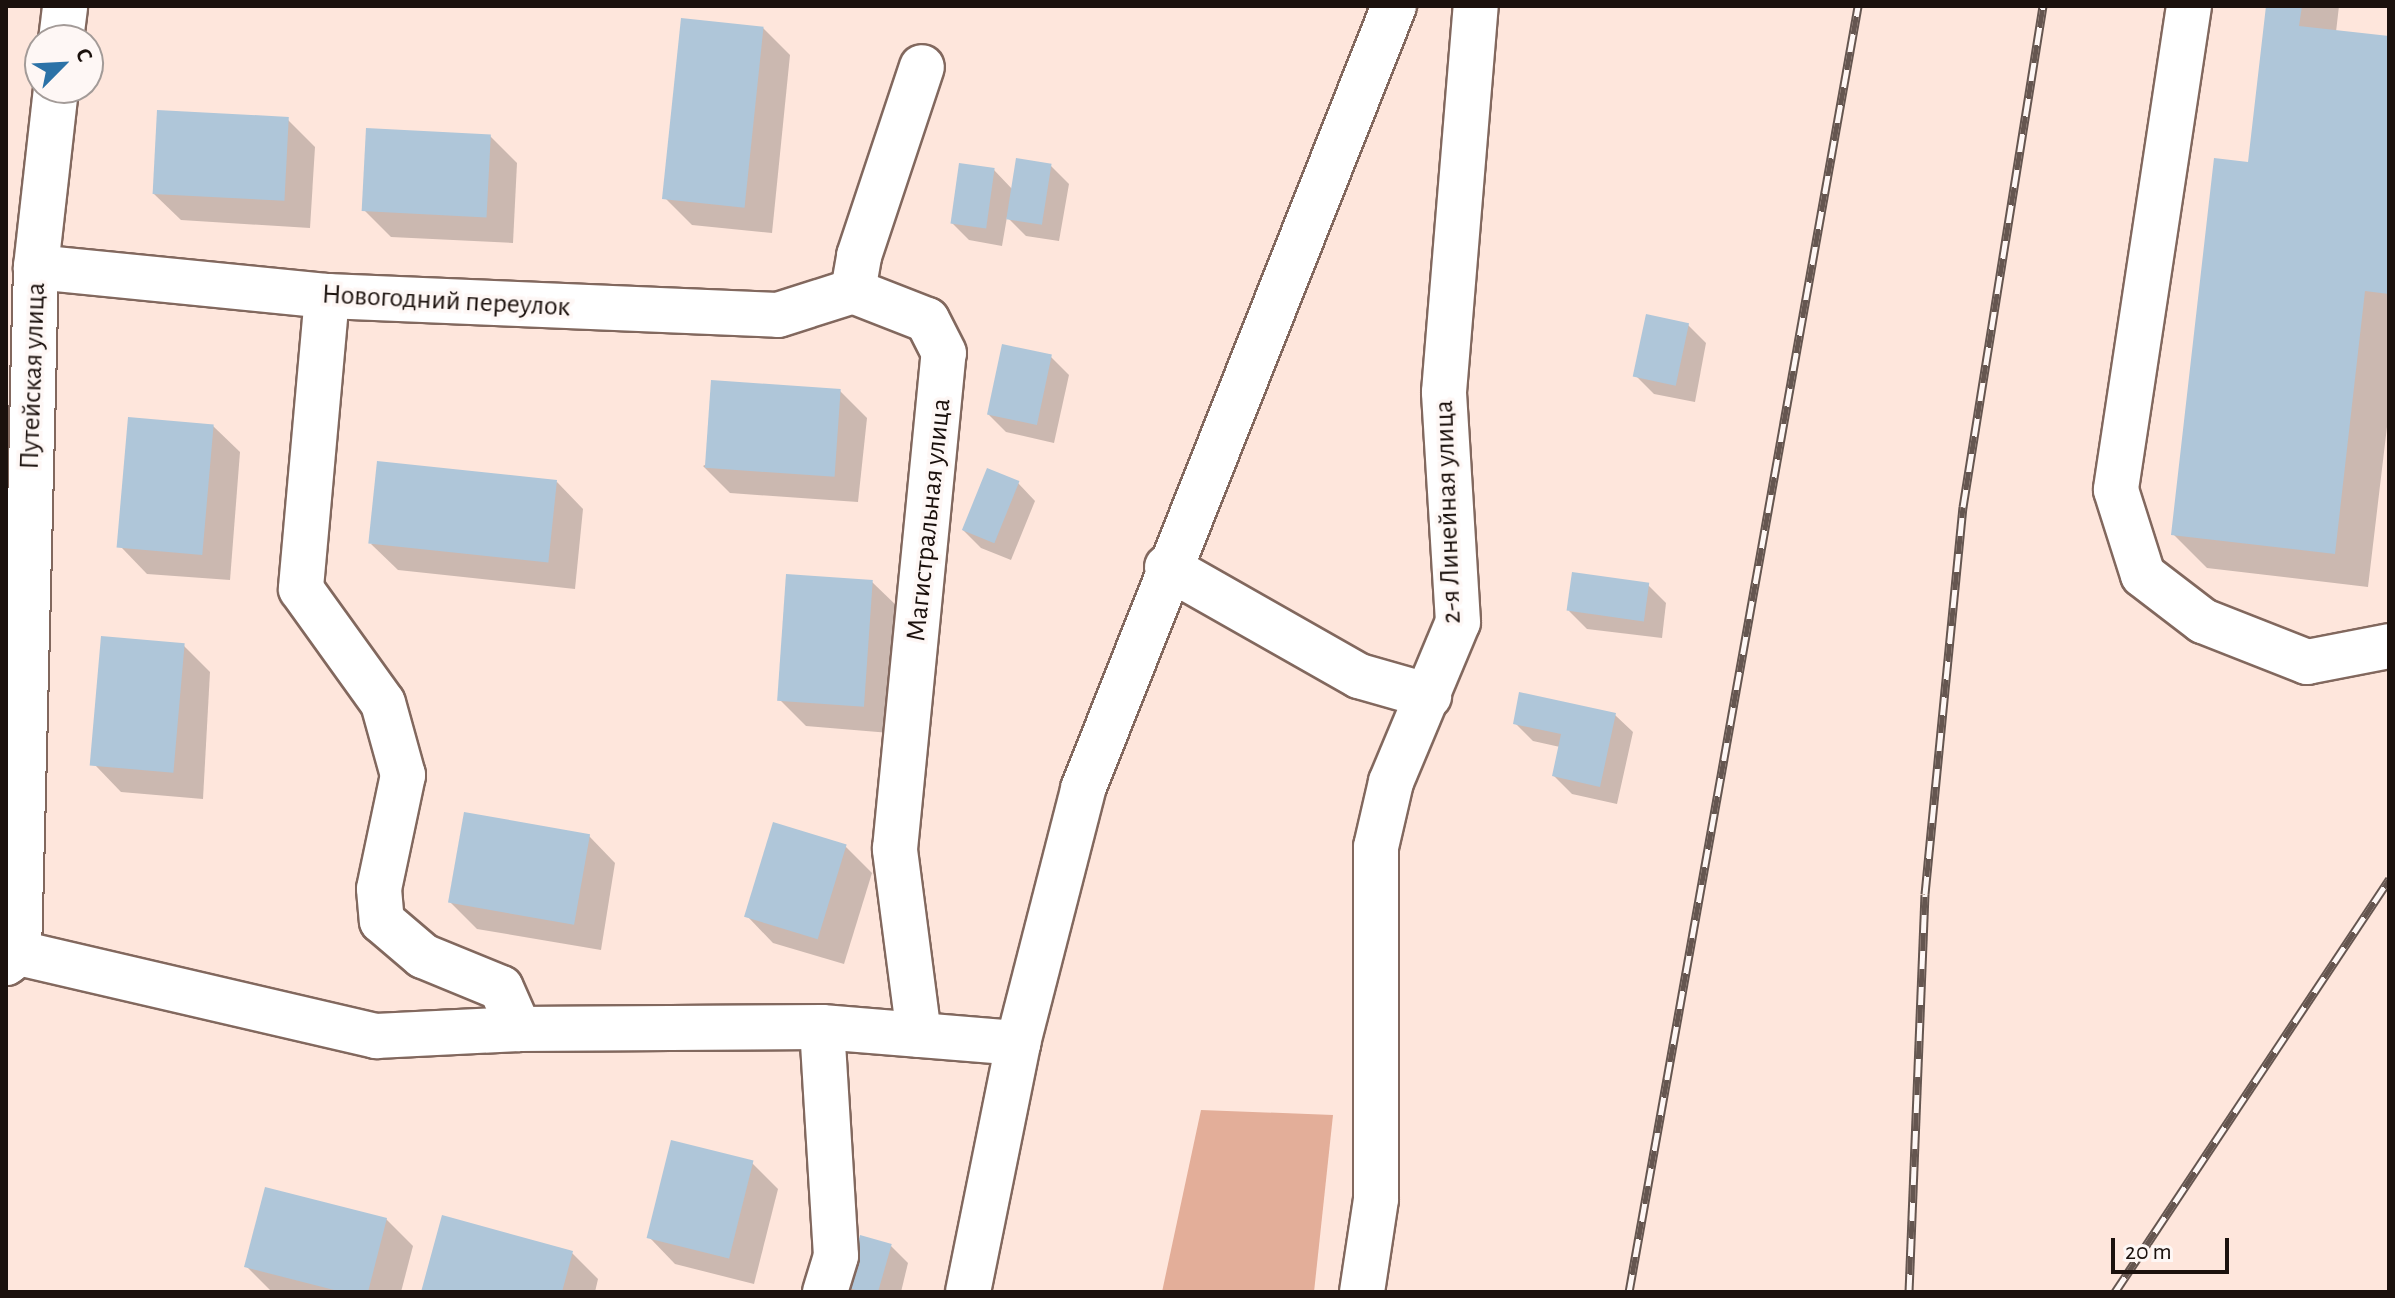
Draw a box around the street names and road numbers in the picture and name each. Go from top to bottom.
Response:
street label: Новогодний переулок [321,278,571,324]
street label: Путейская улица [13,282,53,470]
street label: Магистральная улица [900,397,958,643]
street label: 2-я Линейная улица [1427,400,1469,624]

